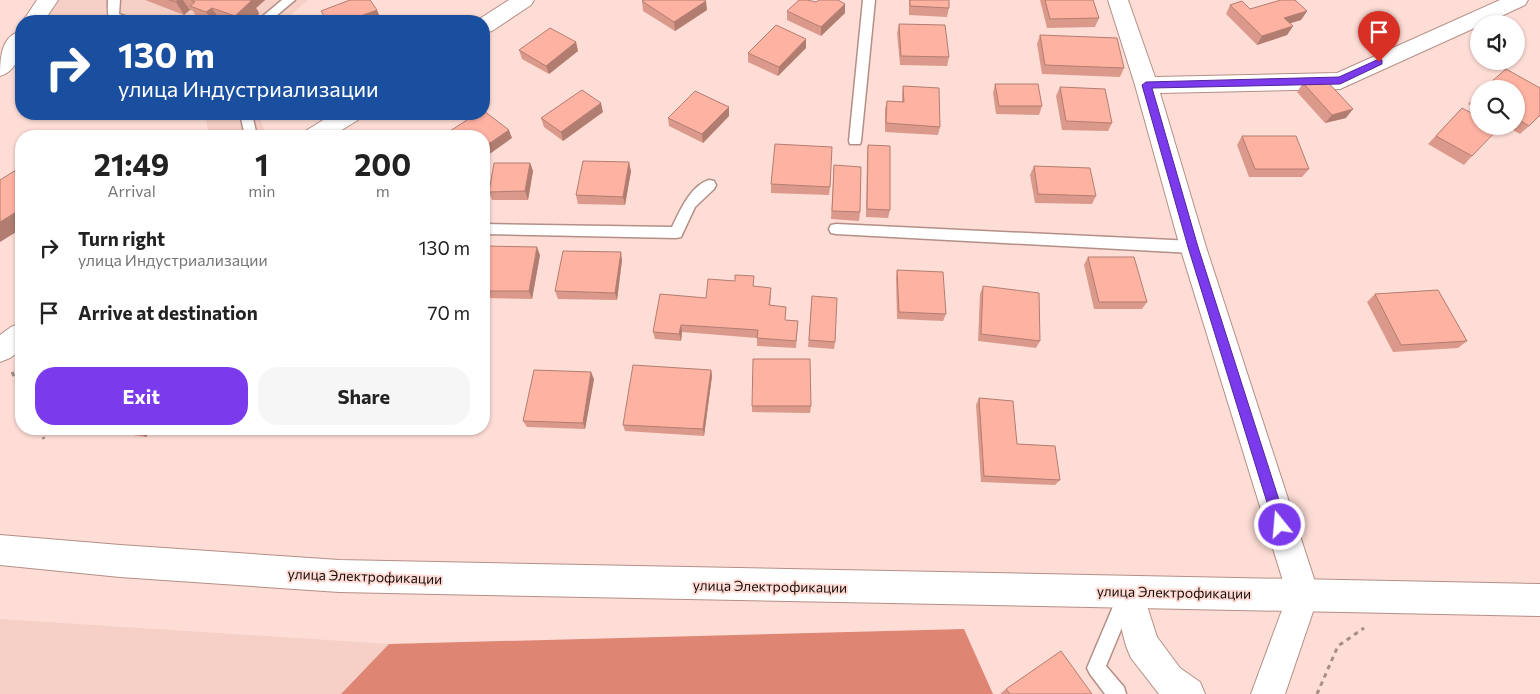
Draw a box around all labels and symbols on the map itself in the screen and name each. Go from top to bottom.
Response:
pin [1358,11,1400,62]
position arrow [1253,498,1305,550]
street label: улица Электрофикации [288,565,442,587]
street label: улица Электрофикации [693,576,847,596]
street label: улица Электрофикации [1097,582,1251,602]

